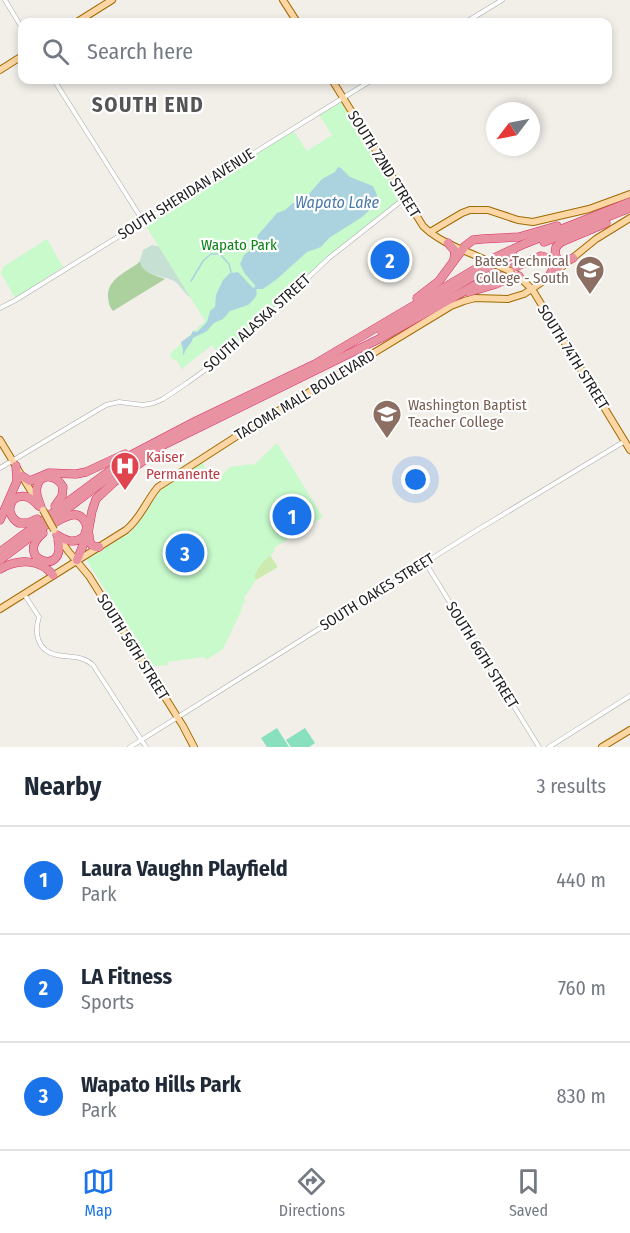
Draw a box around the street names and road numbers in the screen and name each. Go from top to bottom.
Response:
street label: SOUTH 72ND STREET [344,107,424,221]
street label: SOUTH SHERIDAN AVENUE [115,145,257,243]
street label: SOUTH ALASKA STREET [200,270,314,376]
street label: SOUTH 74TH STREET [534,301,612,413]
street label: TACOMA MALL BOULEVARD [232,346,378,444]
street label: SOUTH OAKES STREET [316,550,438,634]
street label: SOUTH 56TH STREET [93,591,173,703]
street label: SOUTH 66TH STREET [442,598,522,712]

